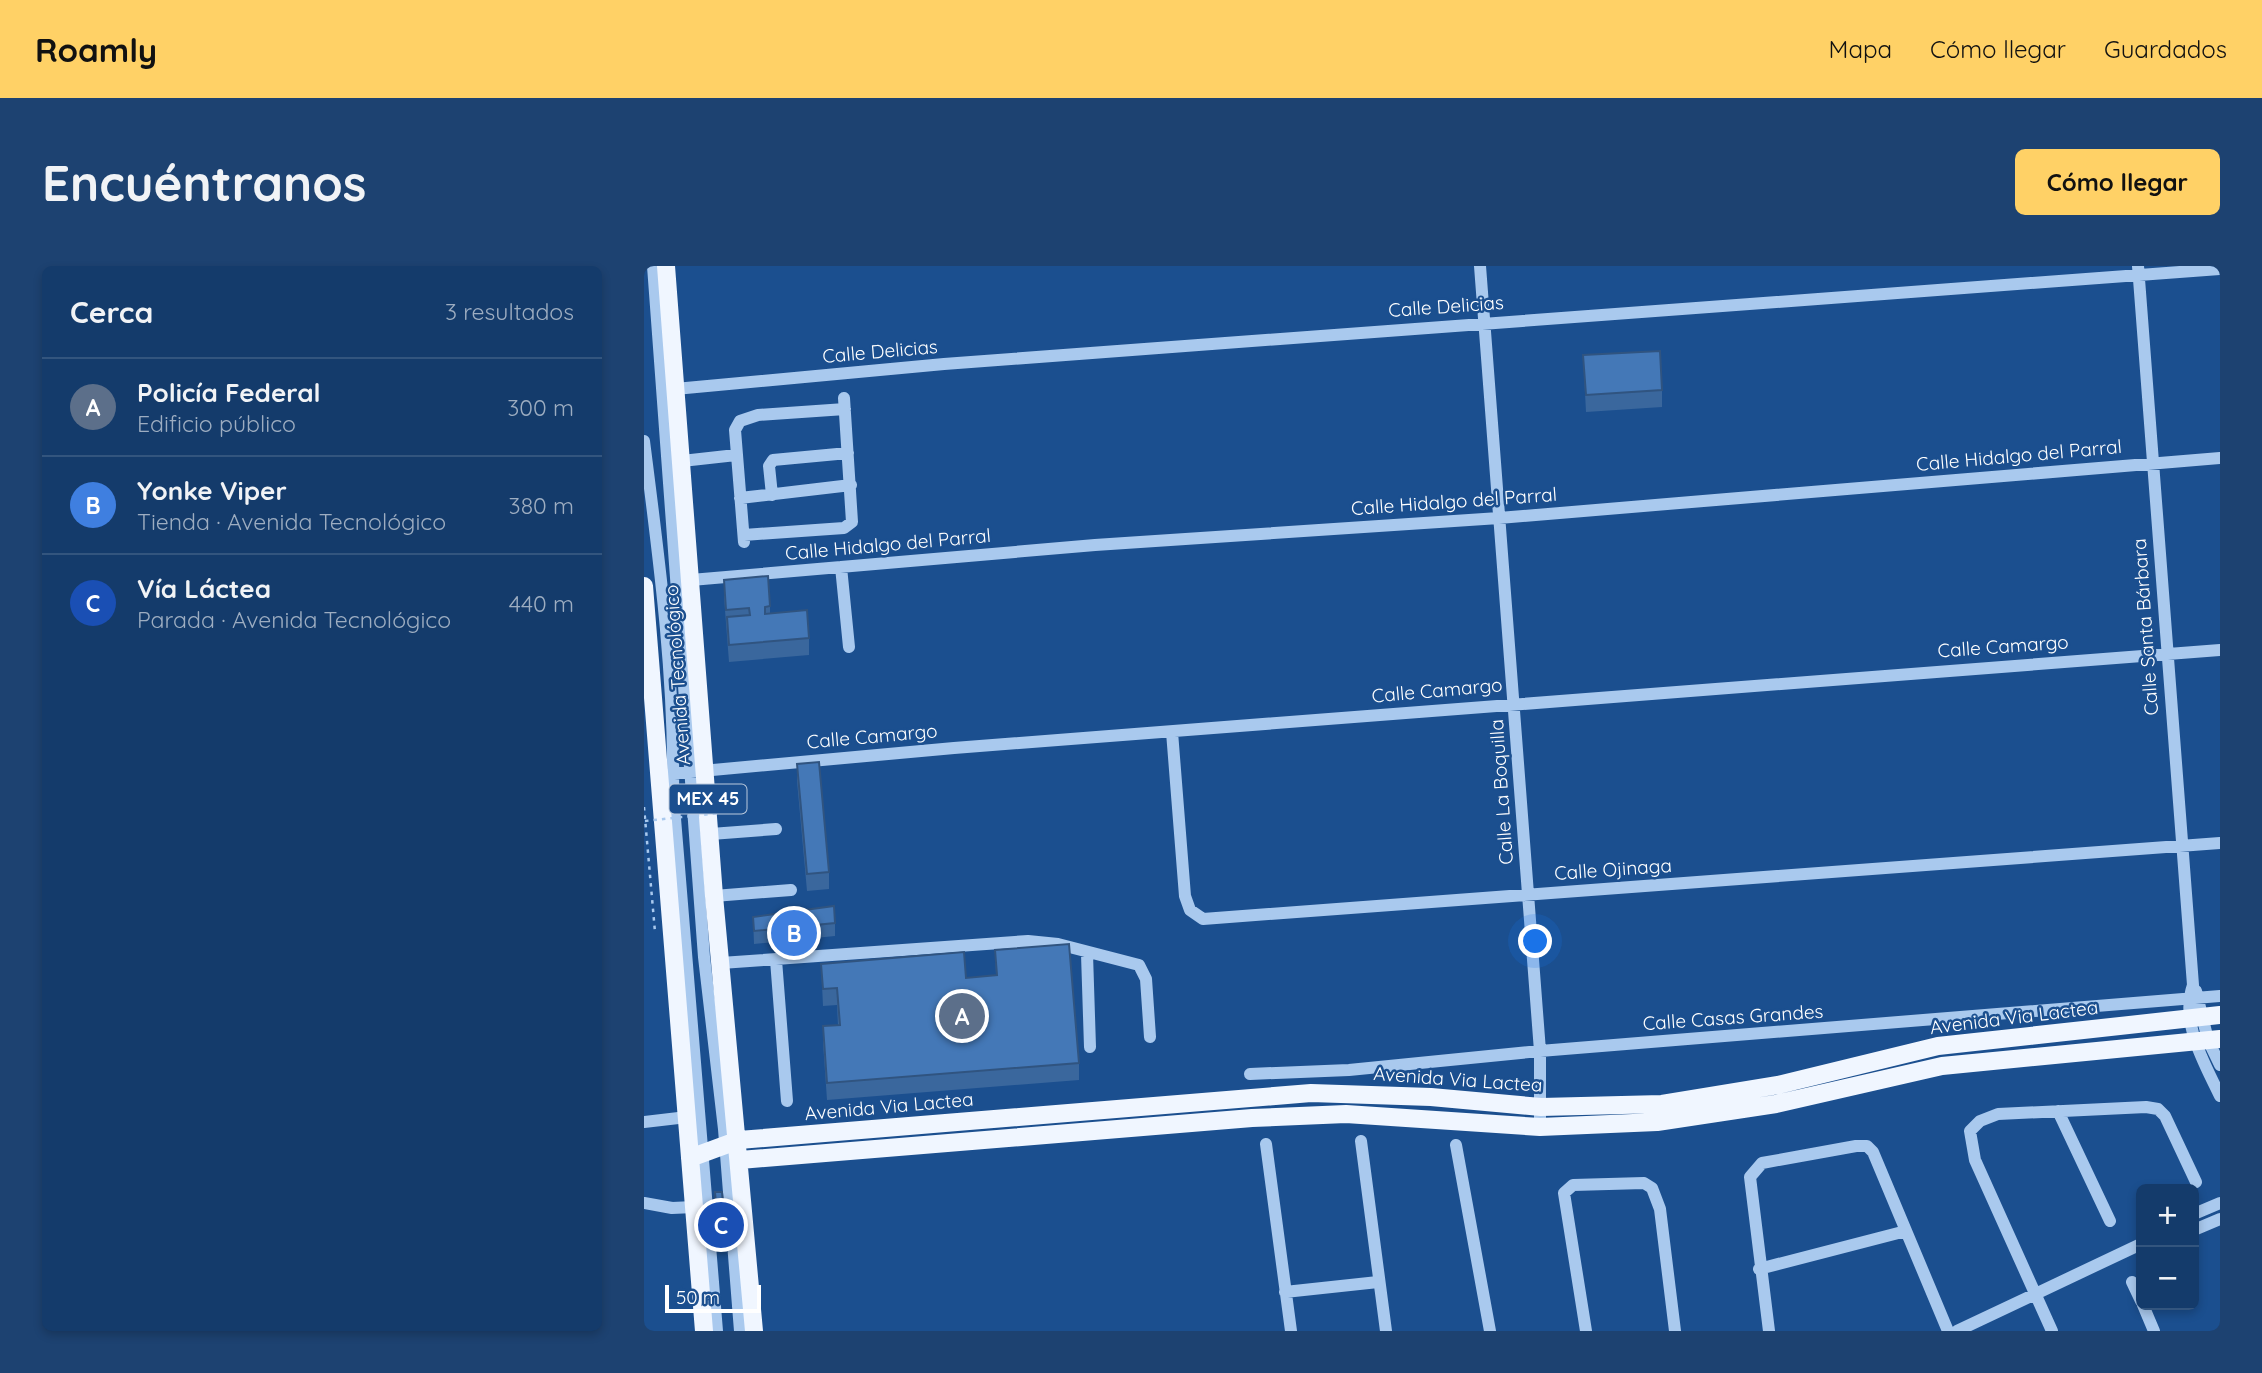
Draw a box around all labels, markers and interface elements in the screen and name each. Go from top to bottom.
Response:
text: Roamly [35,29,157,70]
text: Mapa [1829,34,1892,64]
text: Cómo llegar [1930,34,2066,64]
text: Guardados [2104,34,2227,64]
button: Cómo llegar [2015,149,2220,215]
text: Encuéntranos [42,152,366,213]
street label: Calle Delicias [1387,290,1505,322]
text: Cerca [70,293,153,331]
text: 3 resultados [445,297,574,326]
street label: Calle Delicias [821,334,939,368]
text: Policía Federal [137,376,321,409]
text: A [86,393,100,422]
text: 300 m [507,393,574,422]
text: Edificio público [137,409,296,438]
street label: Calle Hidalgo del Parral [1915,434,2123,476]
text: Yonke Viper [137,474,287,507]
street label: Calle Hidalgo del Parral [1350,482,1558,520]
text: B [85,491,101,520]
text: 380 m [509,491,574,520]
text: Tienda · Avenida Tecnológico [137,507,446,536]
street label: Calle Hidalgo del Parral [784,523,992,565]
street label: Calle Santa Bárbara [2127,538,2163,716]
text: Vía Láctea [137,572,271,605]
street label: Avenida Tecnológico [659,584,695,766]
text: C [86,589,100,618]
text: 440 m [509,589,574,618]
text: Parada · Avenida Tecnológico [137,605,451,634]
street label: Calle Camargo [1937,629,2069,663]
street label: Calle Camargo [1371,672,1503,708]
street label: Calle Camargo [806,718,938,754]
street label: Calle La Boquilla [1484,718,1518,866]
road number: MEX 45 [669,784,746,814]
street label: Calle Ojinaga [1553,853,1673,885]
pin: B [771,907,817,959]
your location [1518,924,1552,958]
pin: A [939,990,985,1042]
street label: Avenida Via Lactea [1929,995,2099,1039]
street label: Calle Casas Grandes [1642,999,1824,1035]
street label: Avenida Via Lactea [1373,1061,1543,1097]
street label: Avenida Via Lactea [804,1087,974,1125]
map controls [2136,1184,2199,1310]
button: + [2136,1184,2199,1247]
pin: C [698,1199,744,1251]
button: − [2136,1247,2199,1310]
scale bar [665,1282,761,1314]
text: 50 m [676,1285,720,1309]

